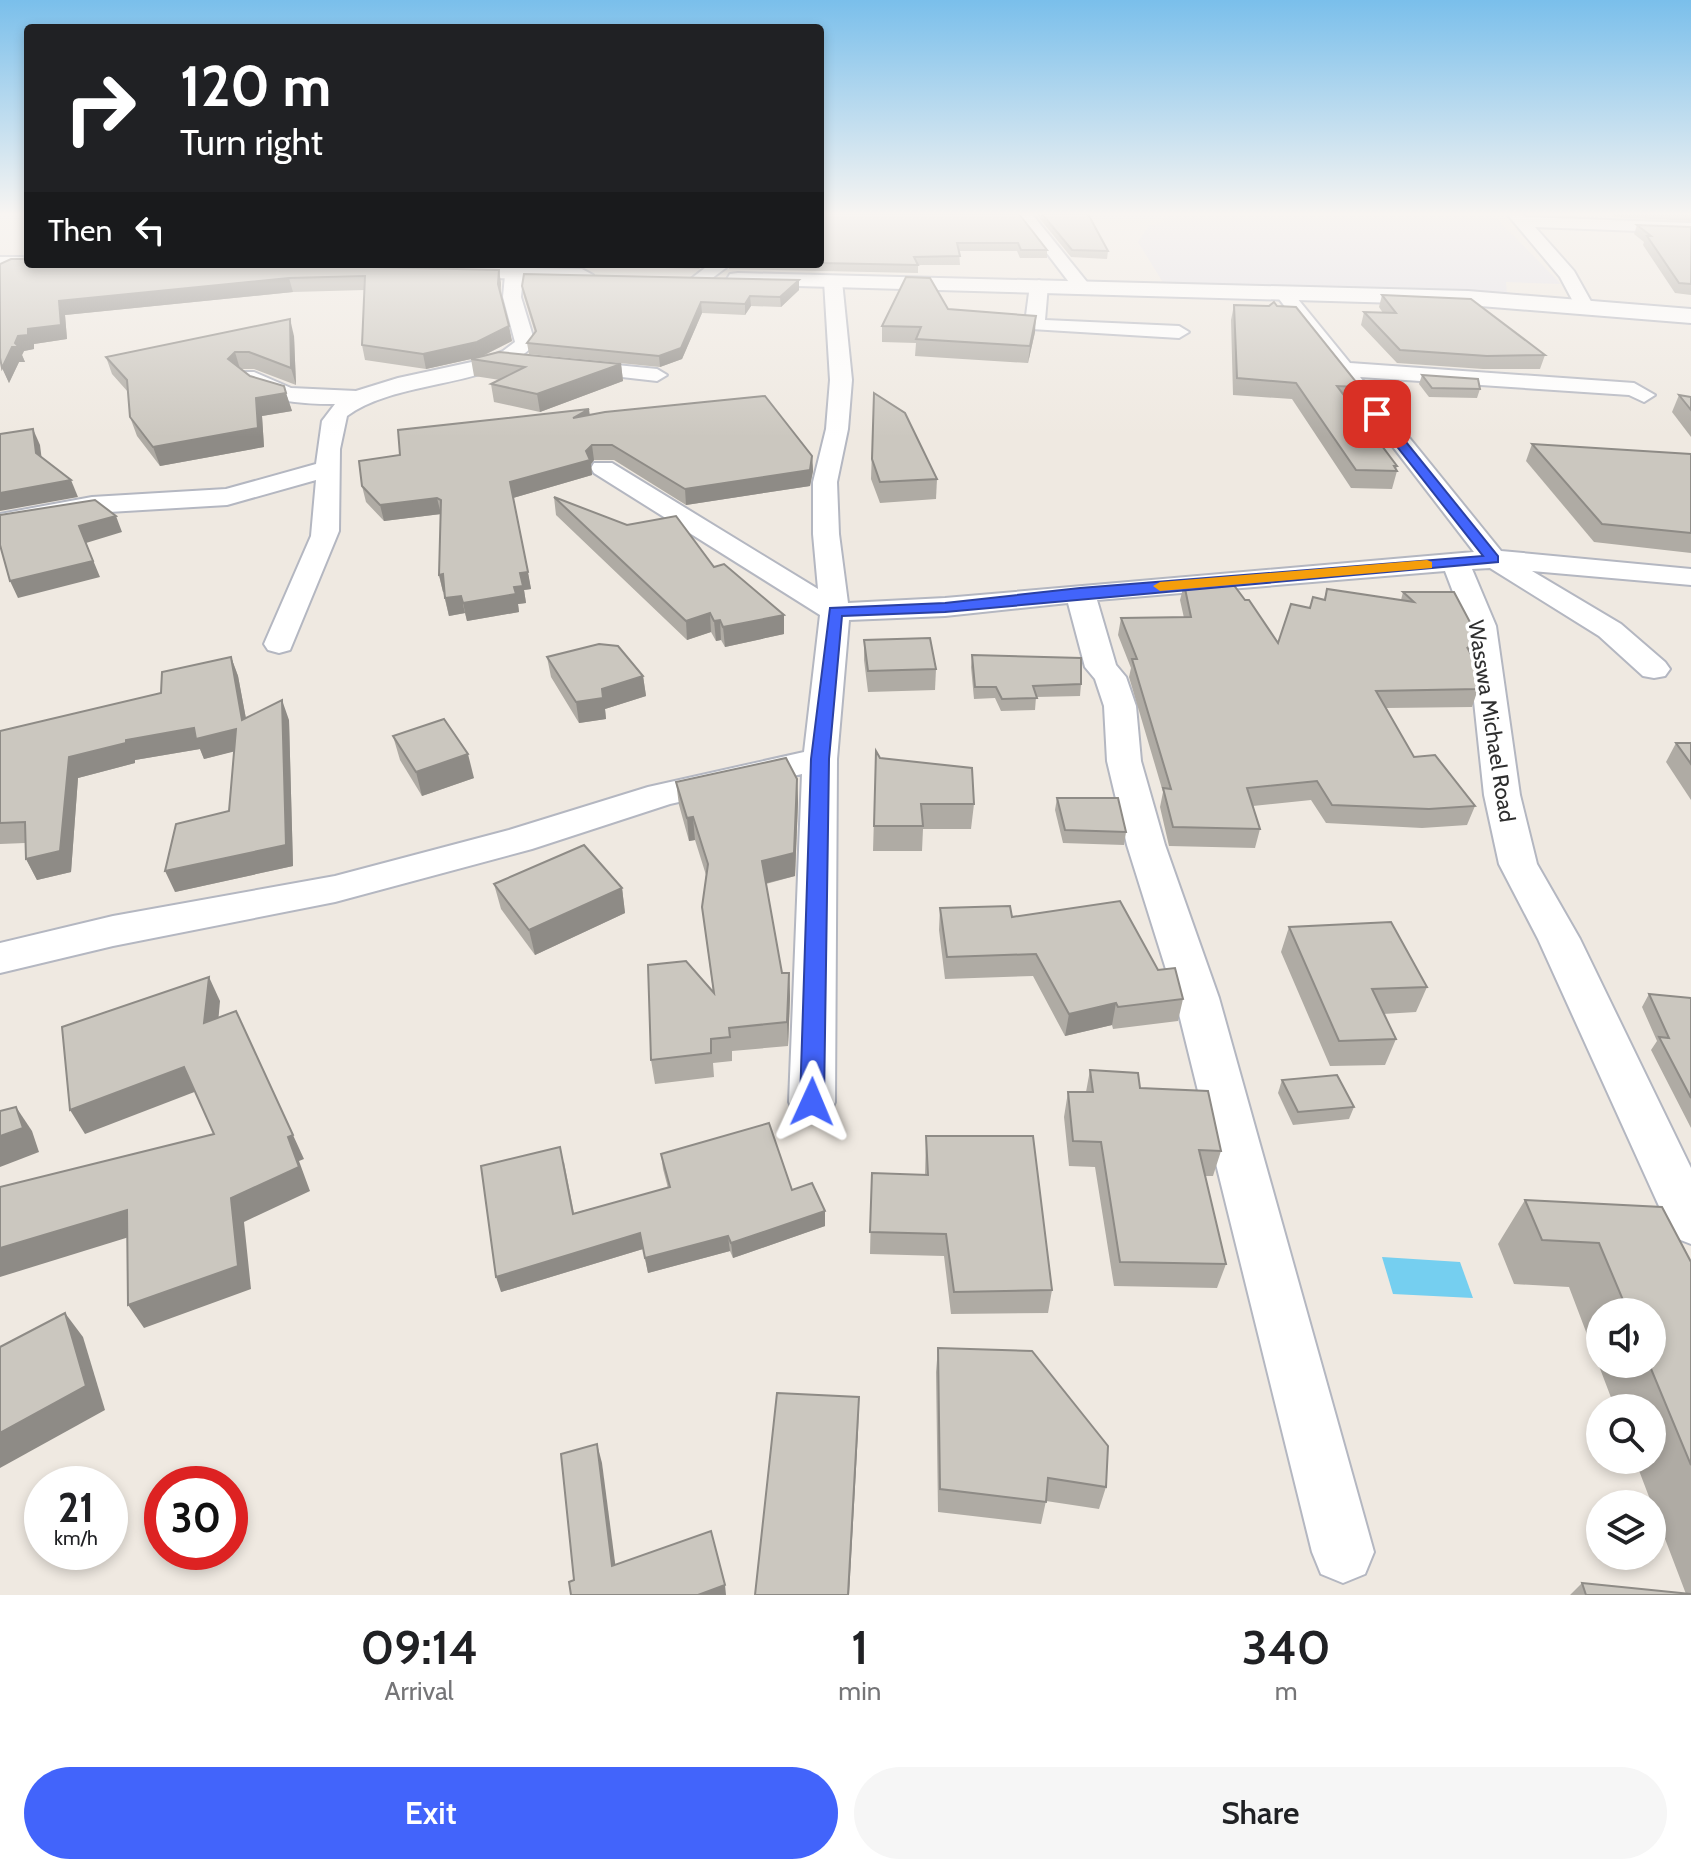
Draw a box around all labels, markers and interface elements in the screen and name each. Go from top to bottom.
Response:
text: 120 m [180,52,331,120]
icon: right [48,56,152,160]
text: Turn right [180,120,323,164]
icon: left [128,208,172,252]
text: Then [48,212,112,249]
pin [1343,380,1411,448]
icon: arrive [1355,392,1399,436]
street label: Wasswa Michael Road [1462,618,1521,824]
position arrow [770,1060,854,1144]
map controls [1586,1298,1666,1570]
button: sound [1586,1298,1666,1378]
button: search [1586,1394,1666,1474]
speed limit sign: 30 [144,1466,248,1570]
text: 21 [58,1483,94,1532]
button: layers [1586,1490,1666,1570]
text: km/h [54,1526,98,1550]
text: 09:14 [361,1618,478,1676]
text: 1 [851,1618,868,1676]
text: 340 [1242,1618,1330,1676]
text: Arrival [385,1675,454,1707]
text: min [838,1675,881,1707]
text: m [1275,1675,1297,1707]
button: Exit [24,1767,838,1859]
button: Share [854,1767,1667,1859]

